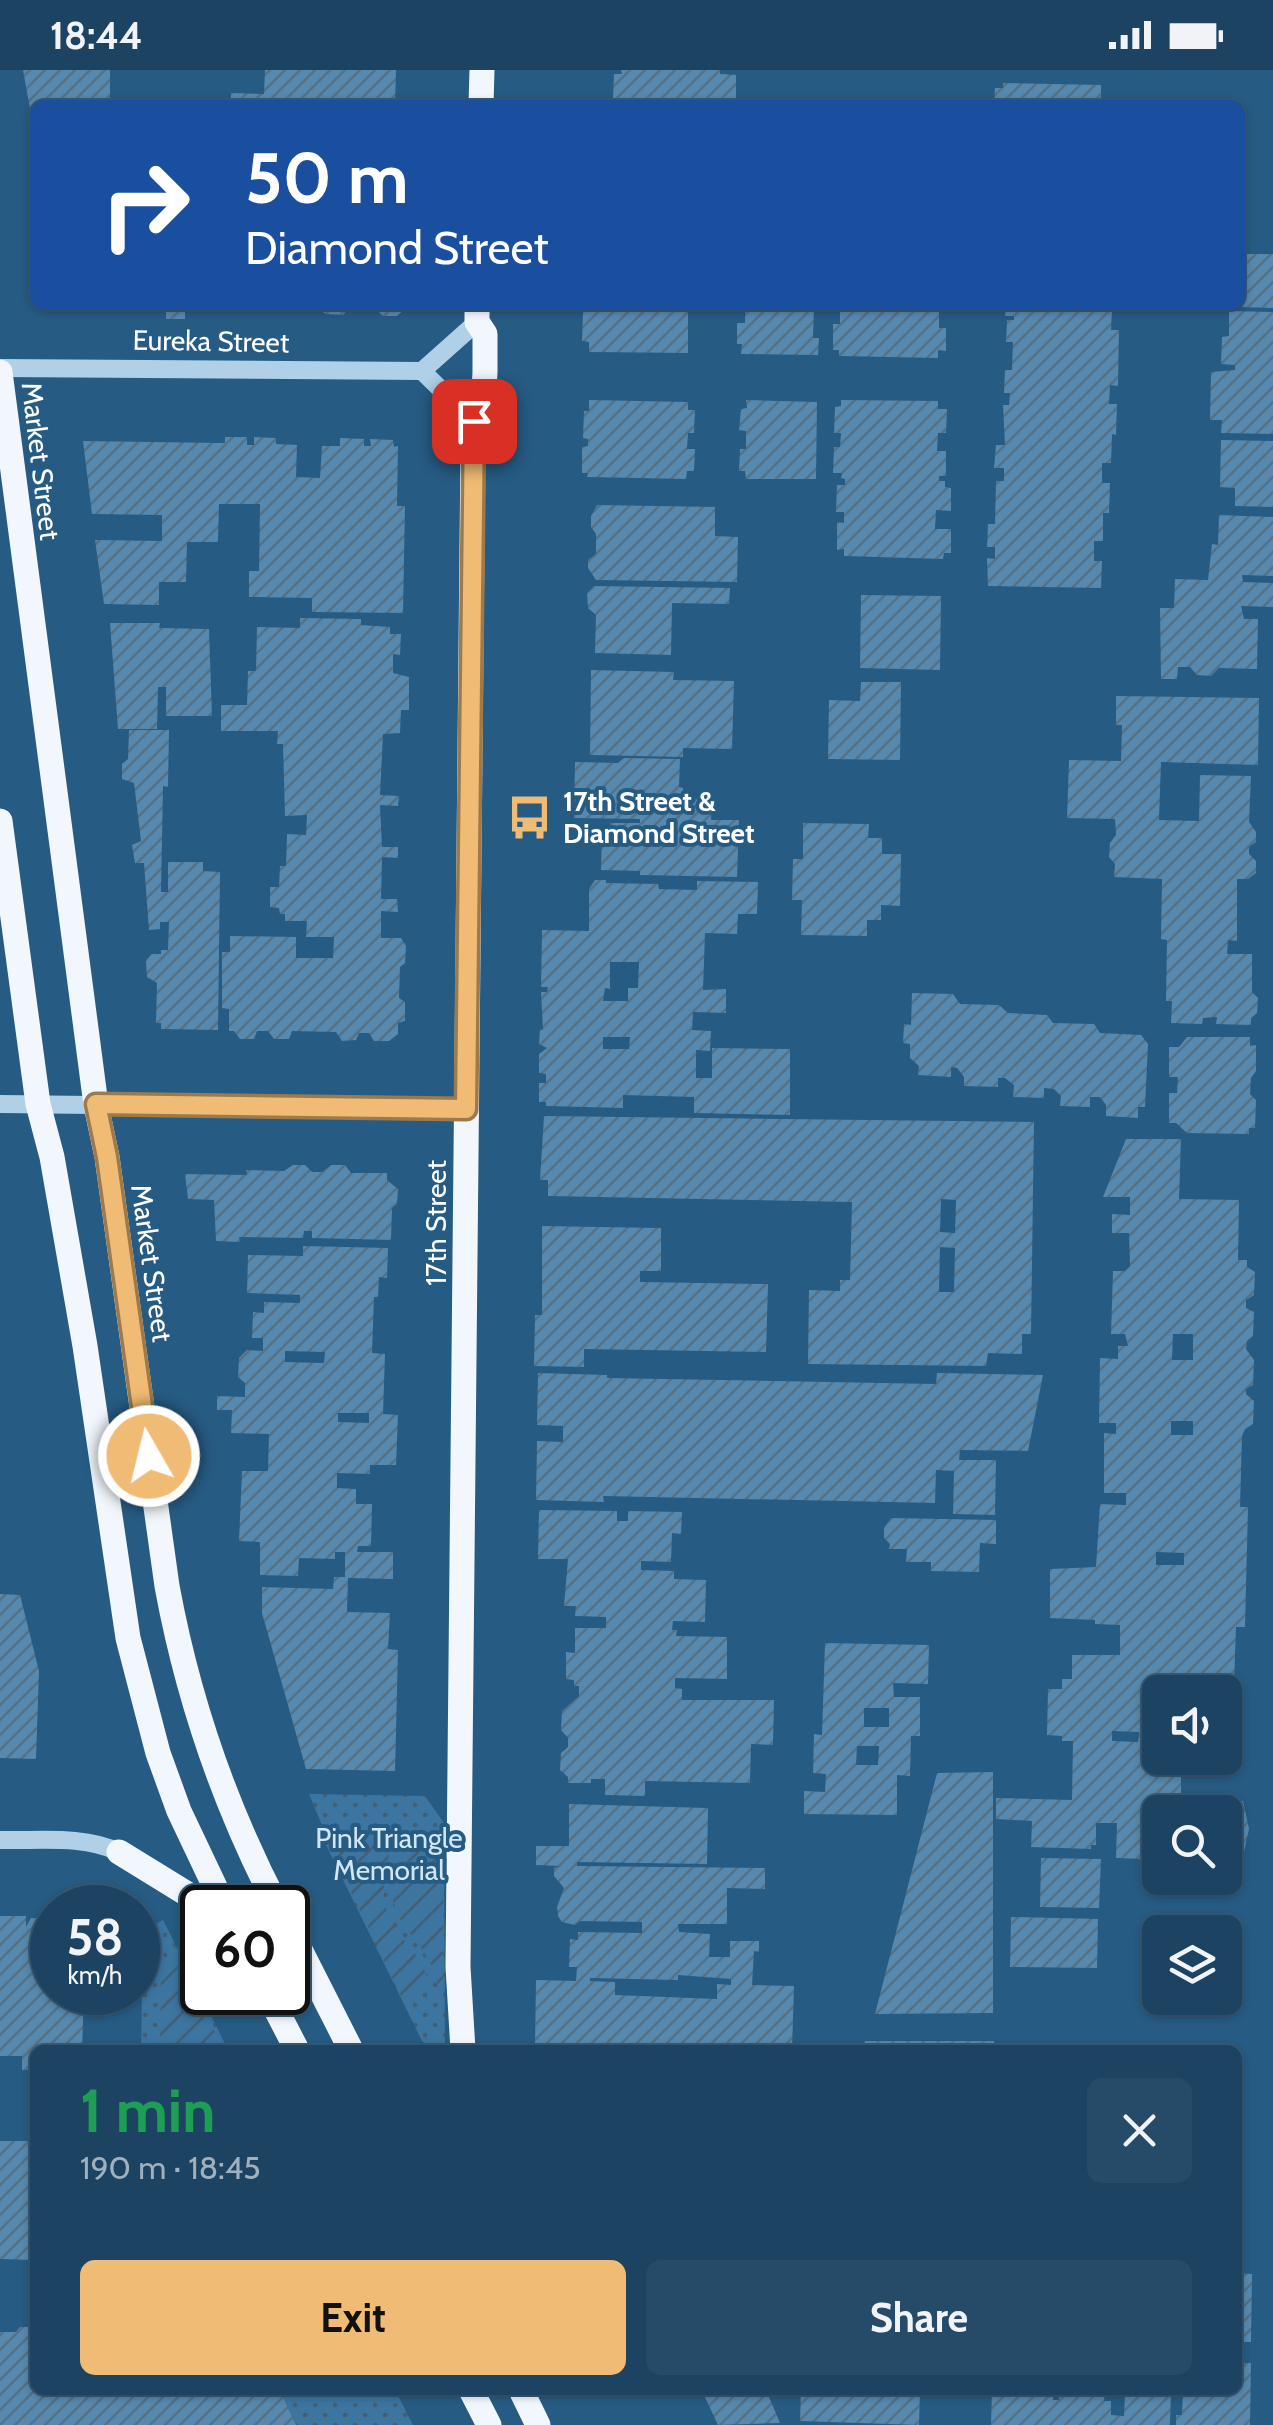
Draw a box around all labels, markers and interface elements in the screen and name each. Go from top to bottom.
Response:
text: 18:44 [50,12,143,59]
text: 50 m [245,135,409,221]
icon: right [80,140,210,270]
text: Diamond Street [245,221,549,275]
street label: Eureka Street [132,323,290,359]
pin [432,379,517,464]
street label: Market Street [14,380,68,542]
icon: arrive [447,394,502,449]
place label: 17th Street & Diamond Street [563,784,755,850]
bus stop icon: 17th Street & Diamond Street [506,793,554,841]
street label: 17th Street [419,1160,453,1286]
street label: Market Street [124,1182,180,1344]
position arrow [97,1404,201,1508]
map controls [1142,1675,1242,2015]
button: sound [1142,1675,1242,1775]
button: search [1142,1795,1242,1895]
park label: Pink Triangle Memorial [315,1821,463,1887]
speed limit sign: 60 [180,1885,310,2015]
text: 58 [66,1907,124,1968]
button: layers [1142,1915,1242,2015]
text: km/h [68,1960,122,1990]
text: 1 min [80,2074,215,2147]
button: close [1087,2078,1192,2183]
text: 190 m · 18:45 [80,2148,261,2187]
button: Exit [80,2260,626,2375]
button: Share [646,2260,1192,2375]

